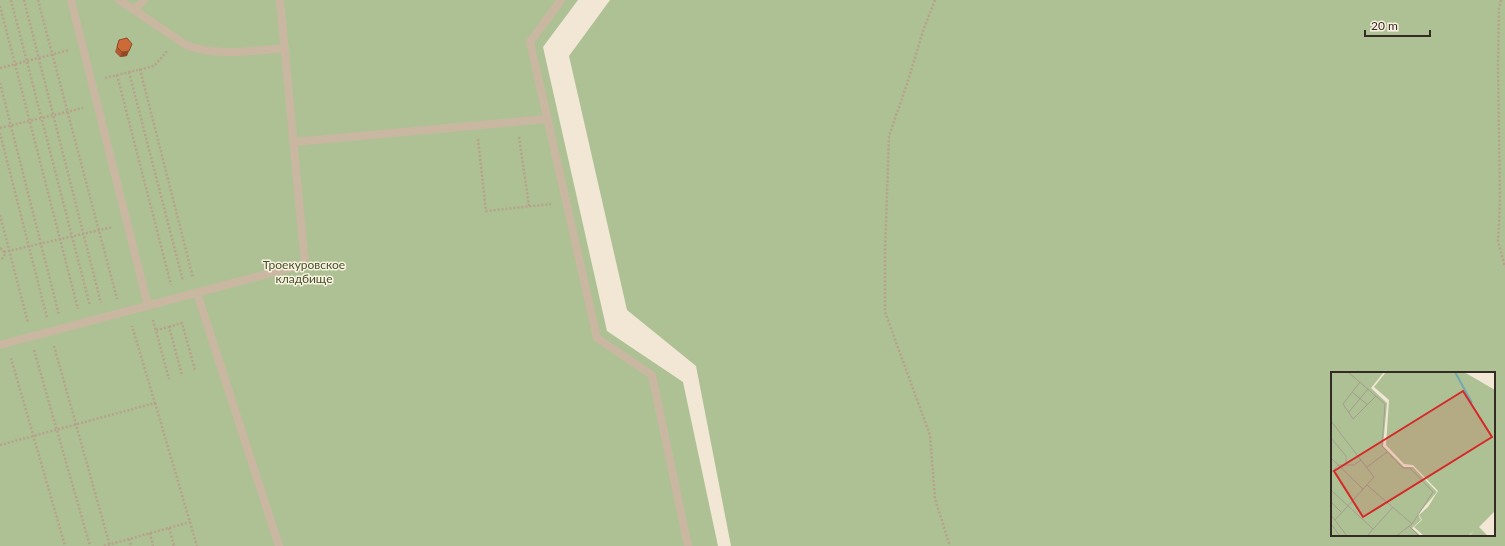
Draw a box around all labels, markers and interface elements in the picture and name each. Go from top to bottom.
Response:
scale bar [1365,12,1430,38]
text: 20 m [1371,18,1398,33]
park label: Троекуровское кладбище [263,257,345,286]
inset map [1331,372,1495,536]

